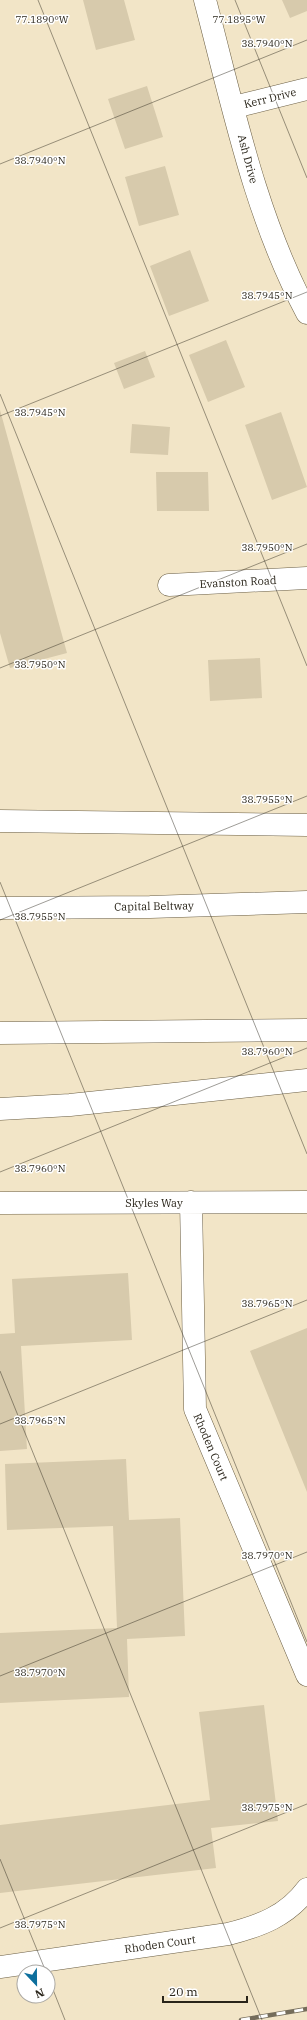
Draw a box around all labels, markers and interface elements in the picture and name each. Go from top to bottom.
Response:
text: 77.1890°W [15,13,69,26]
text: 77.1895°W [212,13,266,26]
text: 38.7940°N [241,37,293,50]
street label: Kerr Drive [242,85,298,111]
street label: Ash Drive [235,133,261,185]
text: 38.7940°N [14,154,66,167]
text: 38.7945°N [241,289,293,302]
text: 38.7945°N [14,406,66,419]
text: 38.7950°N [241,541,293,554]
street label: Evanston Road [199,573,277,591]
text: 38.7950°N [14,658,66,671]
text: 38.7955°N [241,793,293,806]
street label: Capital Beltway [114,898,194,914]
text: 38.7955°N [14,910,66,923]
text: 38.7960°N [241,1045,293,1058]
text: 38.7960°N [14,1162,66,1175]
street label: Skyles Way [125,1196,183,1210]
text: 38.7965°N [241,1297,293,1310]
street label: Rhoden Court [191,1411,231,1483]
text: 38.7965°N [14,1414,66,1427]
text: 38.7970°N [241,1549,293,1562]
text: 38.7970°N [14,1666,66,1679]
text: 38.7975°N [241,1801,293,1814]
text: 38.7975°N [14,1918,66,1931]
street label: Rhoden Court [124,1932,197,1956]
north arrow [16,1964,56,2004]
scale bar [163,1978,247,2004]
text: 20 m [169,1984,198,1999]
text: N [33,1985,46,2002]

